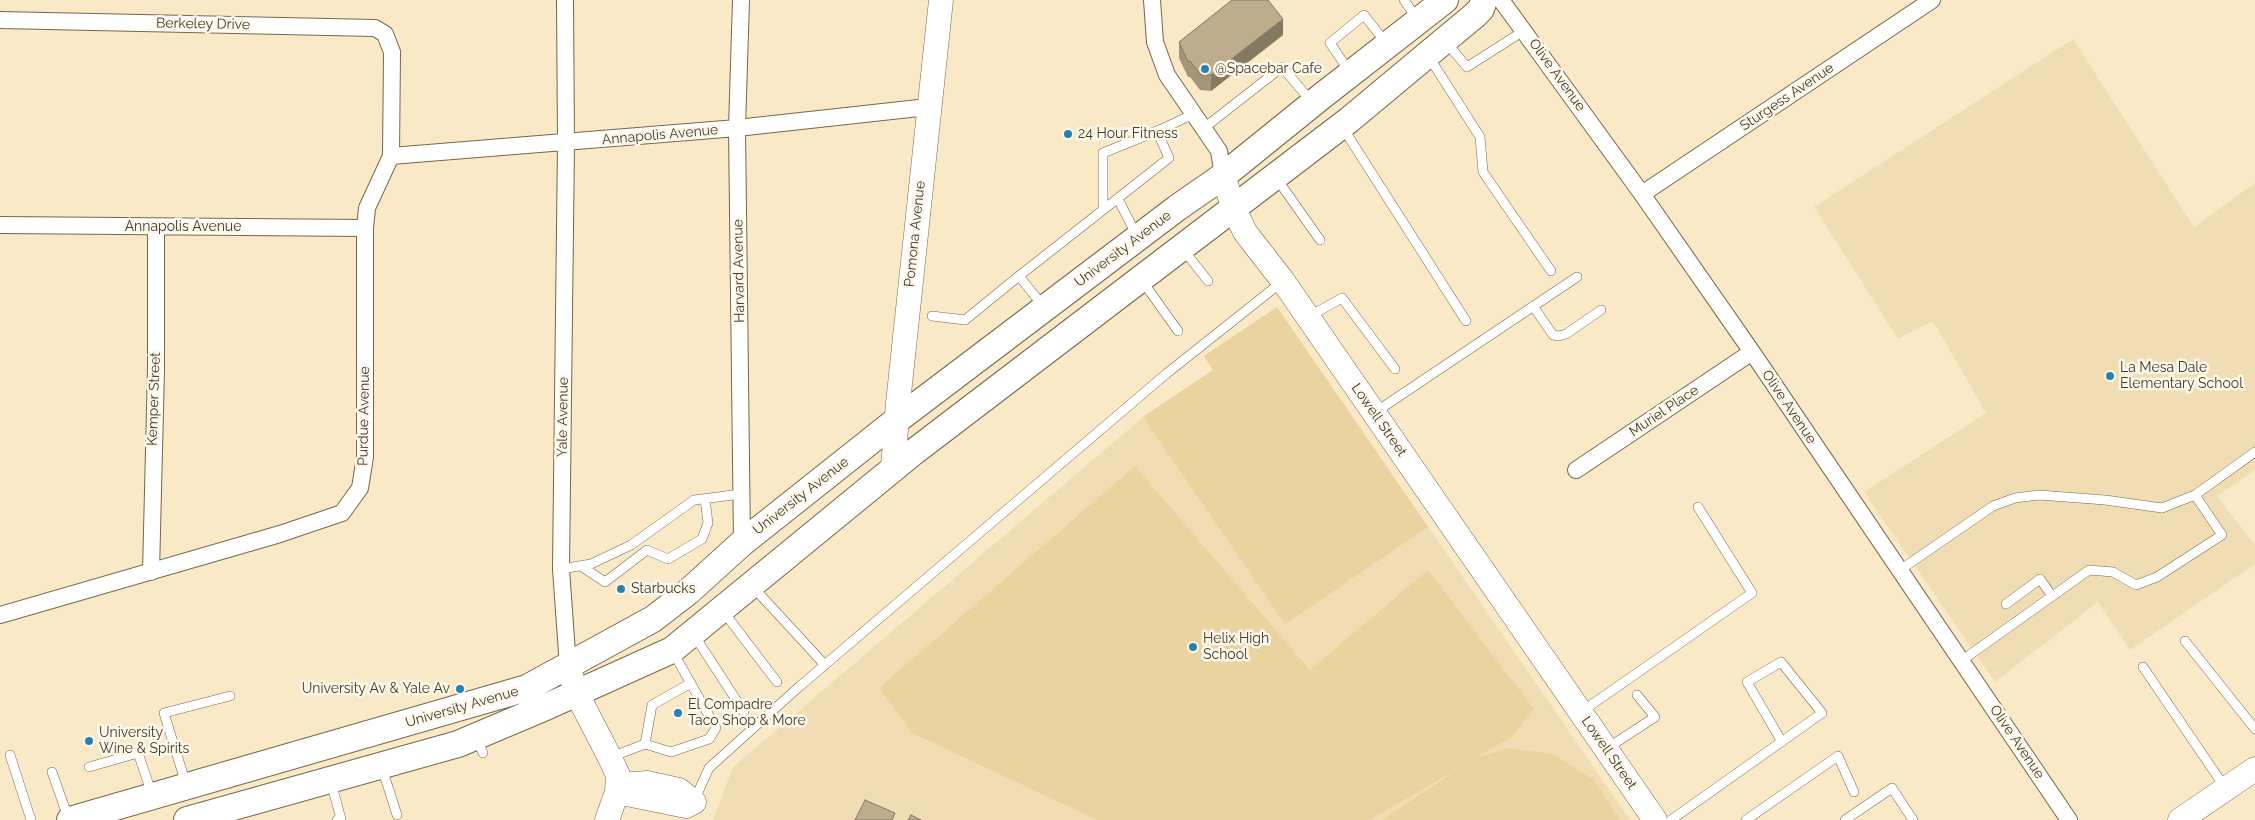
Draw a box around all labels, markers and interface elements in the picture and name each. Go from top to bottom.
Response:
street label: Berkeley Drive [156,15,250,33]
street label: Olive Avenue [1525,35,1589,115]
street label: Sturgess Avenue [1737,60,1837,134]
place label: @Spacebar Cafe [1215,61,1322,77]
marker: @Spacebar Cafe [1199,63,1211,75]
street label: Annapolis Avenue [601,122,719,148]
place label: 24 Hour Fitness [1078,126,1178,142]
marker: 24 Hour Fitness [1062,128,1074,140]
street label: Pomona Avenue [901,180,929,288]
street label: University Avenue [1071,207,1175,291]
street label: Annapolis Avenue [125,219,241,235]
street label: Harvard Avenue [730,219,748,323]
street label: Kemper Street [144,352,164,446]
place label: La Mesa Dale Elementary School [2120,360,2243,392]
street label: Purdue Avenue [355,366,373,466]
street label: Olive Avenue [1758,367,1820,447]
marker: La Mesa Dale Elementary School [2104,370,2116,382]
street label: Yale Avenue [554,377,572,457]
street label: Lowell Street [1348,380,1410,460]
street label: Muriel Place [1626,382,1702,440]
street label: University Avenue [750,453,852,539]
place label: Starbucks [631,581,695,597]
marker: Starbucks [615,583,627,595]
place label: Helix High School [1203,631,1269,664]
marker: Helix High School [1187,641,1199,653]
place label: University Av & Yale Av [302,681,450,697]
street label: University Avenue [404,683,520,731]
marker: University Av & Yale Av [454,683,466,695]
place label: El Compadre Taco Shop & More [688,697,806,730]
street label: Olive Avenue [1986,702,2048,782]
marker: El Compadre Taco Shop & More [672,707,684,719]
street label: Lowell Street [1578,713,1640,793]
place label: University Wine & Spirits [99,725,189,758]
marker: University Wine & Spirits [83,735,95,747]

